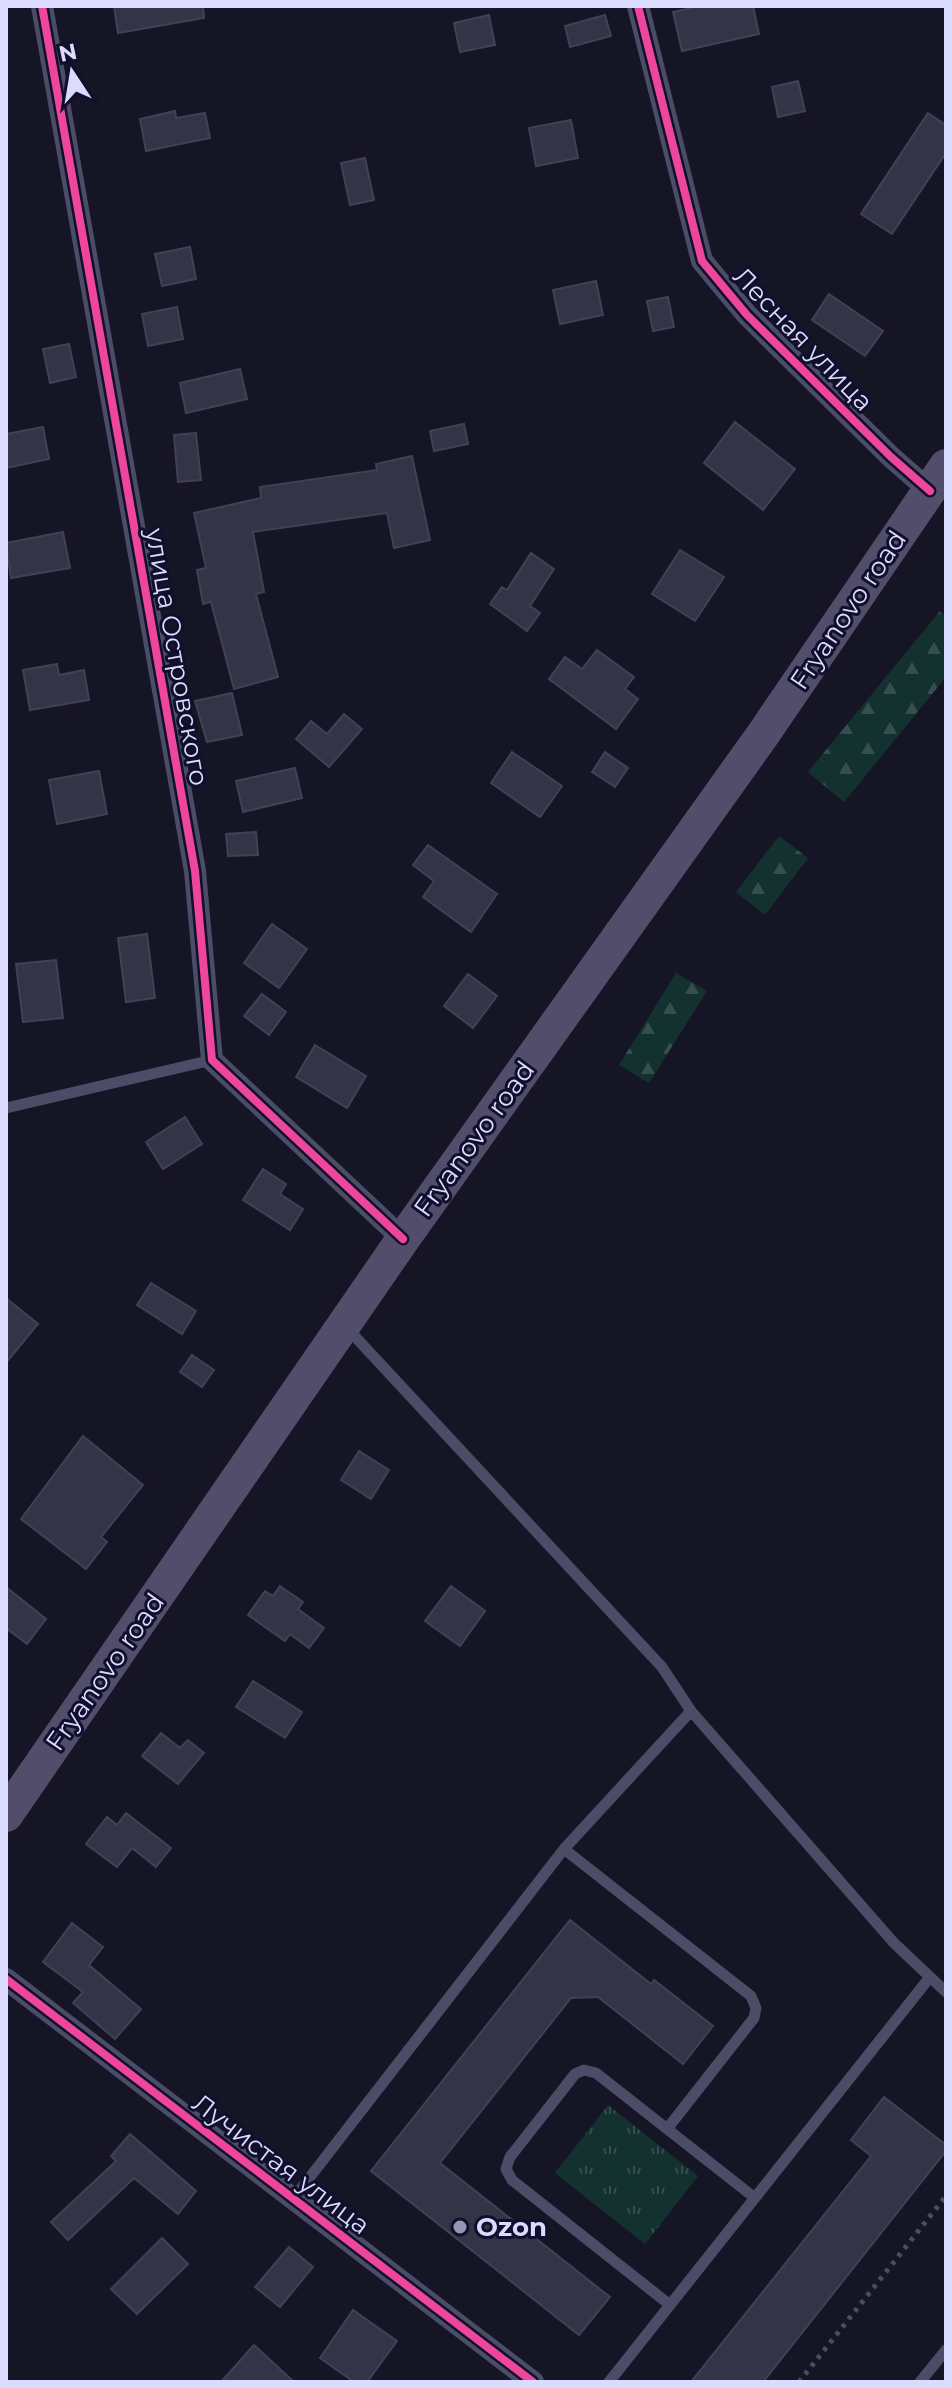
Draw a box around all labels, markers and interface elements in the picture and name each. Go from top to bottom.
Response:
north arrow [32,32,112,112]
text: N [56,38,79,68]
street label: Лесная улица [726,260,880,418]
street label: Fryanovo road [783,524,913,696]
street label: улица Островского [138,525,215,788]
street label: Fryanovo road [407,1055,541,1223]
street label: Fryanovo road [39,1587,171,1757]
street label: Лучистая улица [186,2087,376,2241]
place label: Ozon [476,2211,547,2243]
marker: Ozon [451,2218,469,2236]

